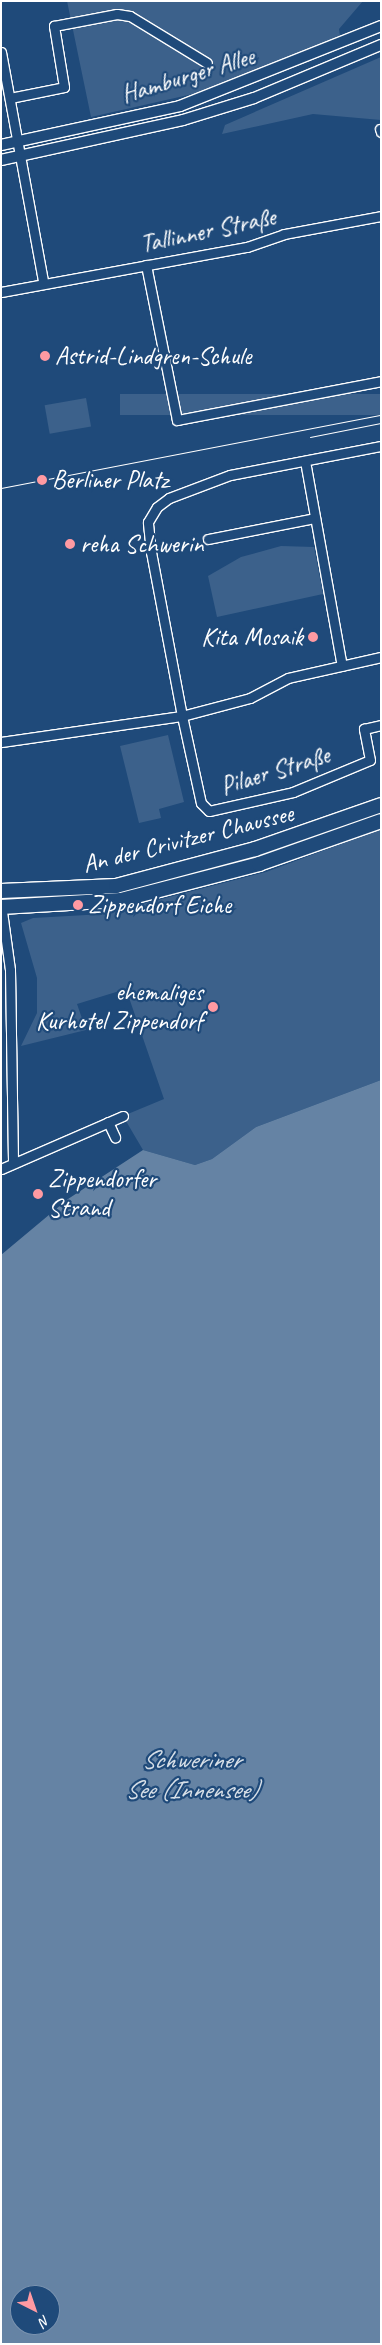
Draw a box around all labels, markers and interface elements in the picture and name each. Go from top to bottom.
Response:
street label: Hamburger Allee [118,42,258,110]
street label: Tallinner Straße [137,202,279,260]
place label: Astrid-Lindgren-Schule [55,341,251,371]
marker: Astrid-Lindgren-Schule [39,350,51,362]
place label: Berliner Platz [52,465,169,495]
marker: Berliner Platz [36,474,48,486]
place label: reha Schwerin [80,529,202,559]
marker: reha Schwerin [64,538,76,550]
place label: Kita Mosaik [202,622,303,652]
marker: Kita Mosaik [307,631,319,643]
street label: Pilaer Straße [217,740,333,802]
street label: An der Crivitzer Chaussee [79,798,297,880]
place label: Zippendorf Eiche [88,890,231,920]
marker: Zippendorf Eiche [72,899,84,911]
place label: ehemaliges Kurhotel Zippendorf [36,978,203,1037]
marker: ehemaliges Kurhotel Zippendorf [207,1001,219,1013]
place label: Zippendorfer Strand [48,1165,156,1224]
marker: Zippendorfer Strand [32,1188,44,1200]
water label: Schweriner See (Innensee) [125,1744,257,1806]
north arrow [10,2285,60,2335]
text: N [36,2312,53,2330]

